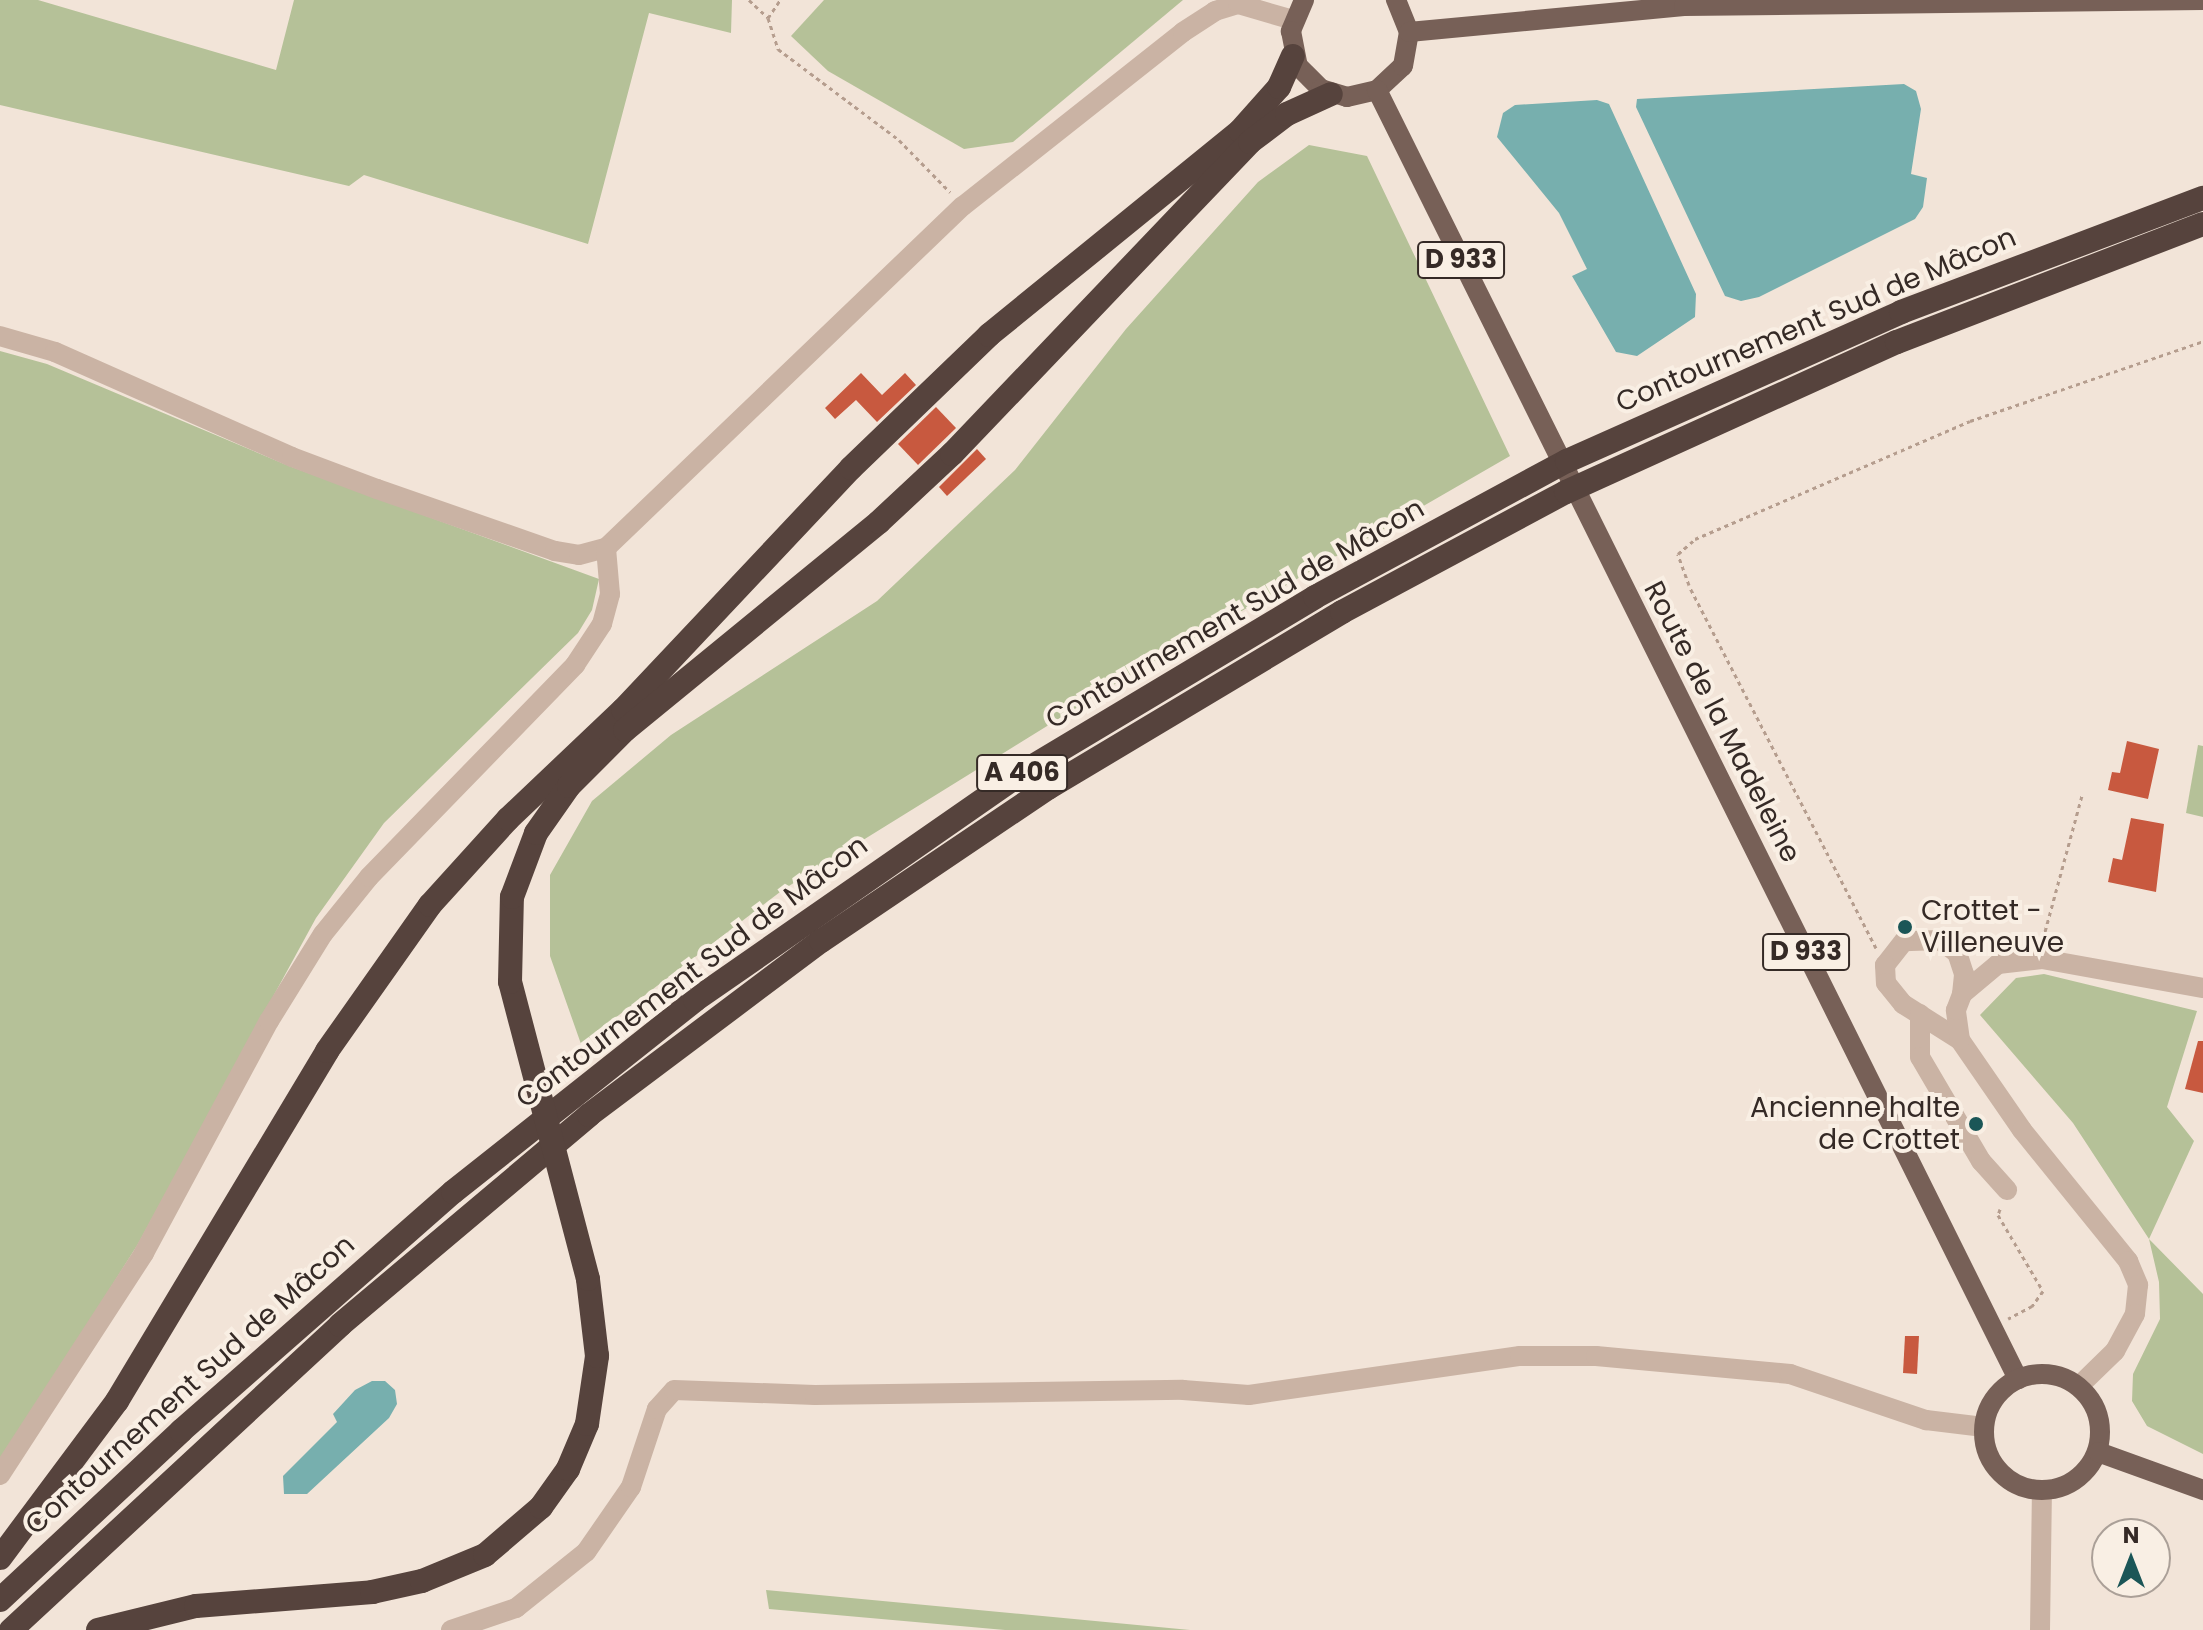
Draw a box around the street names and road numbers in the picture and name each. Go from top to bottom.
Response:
street label: Contournement Sud de Mâcon [1611,220,2021,420]
road number: D 933 [1417,238,1505,282]
street label: Contournement Sud de Mâcon [1040,492,1430,736]
street label: Route de la Madeleine [1637,576,1807,868]
road number: A 406 [976,751,1068,795]
street label: Contournement Sud de Mâcon [510,829,874,1115]
road number: D 933 [1762,930,1850,974]
street label: Contournement Sud de Mâcon [18,1228,362,1542]

